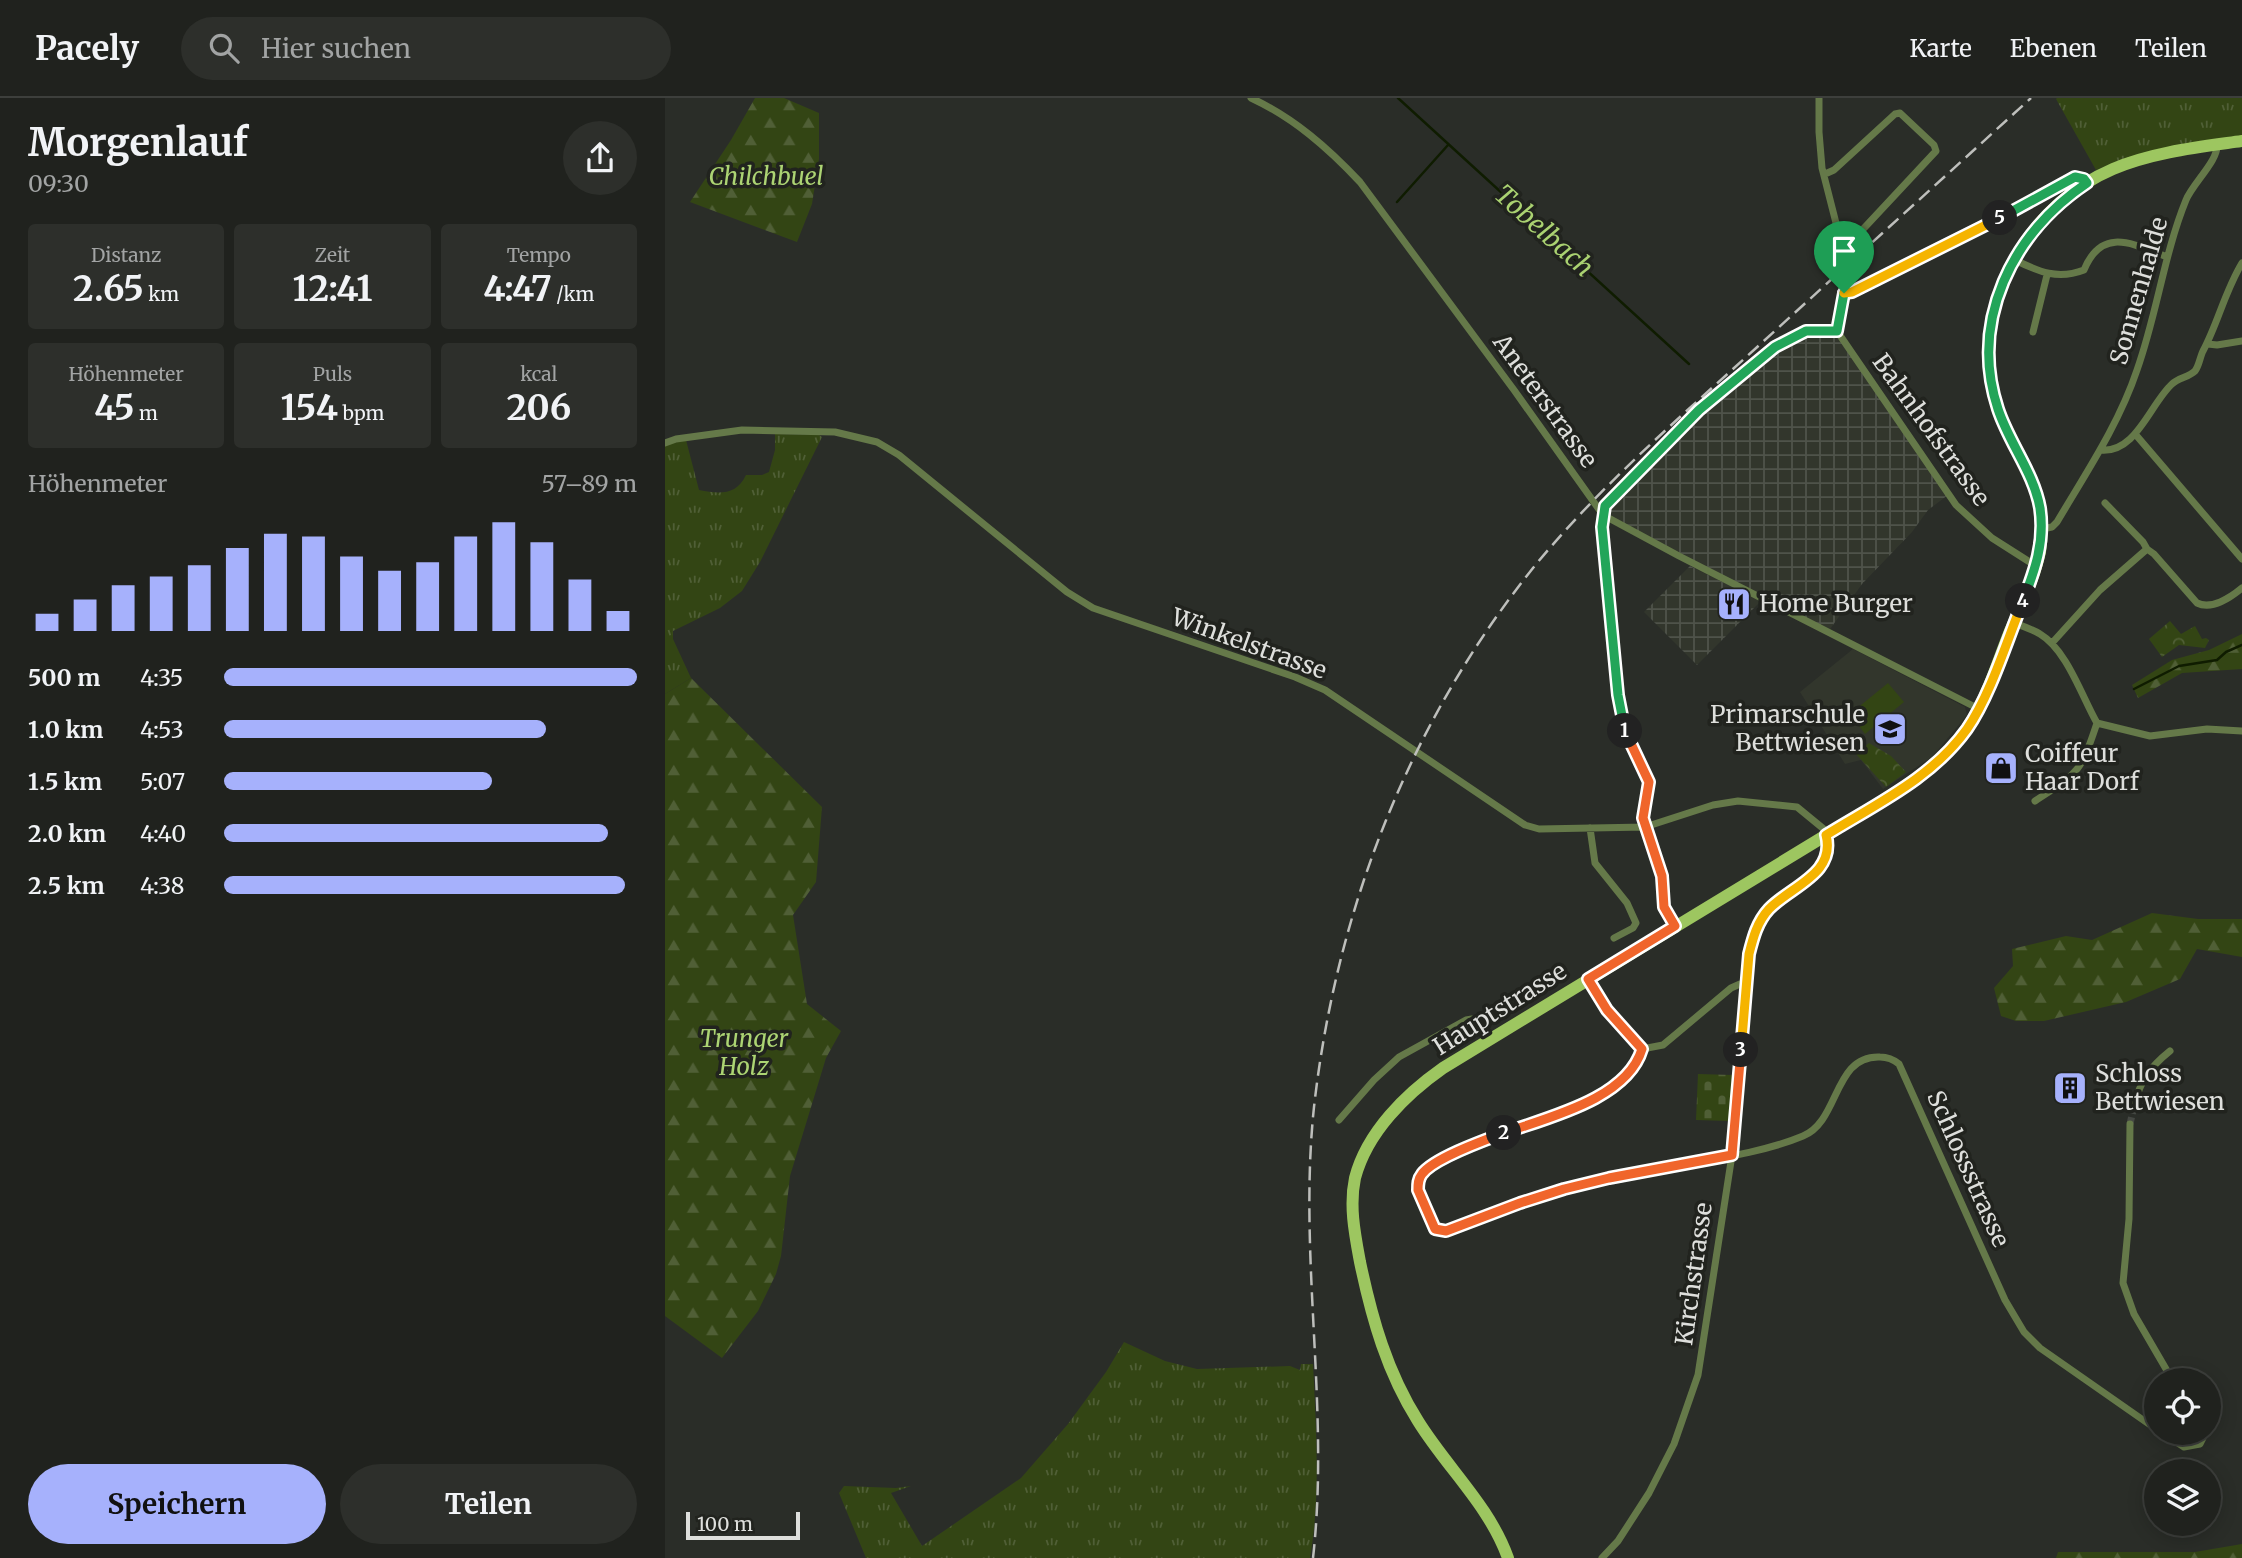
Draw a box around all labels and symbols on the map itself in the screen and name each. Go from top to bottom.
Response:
park label: Chilchbuel [708,161,824,192]
water label: Tobelbach [1488,178,1601,284]
pin: 5 [1983,200,2017,236]
street label: Sonnenhalde [2103,213,2174,368]
pin [1814,221,1874,293]
street label: Aneterstrasse [1486,327,1604,474]
street label: Bahnhofstrasse [1866,347,1997,512]
pin: 4 [2005,584,2041,618]
restaurant icon: Home Burger [1715,585,1753,623]
place label: Home Burger [1759,588,1913,619]
street label: Winkelstrasse [1166,601,1331,686]
place label: Primarschule Bettwiesen [1710,699,1865,758]
school or university icon: Primarschule Bettwiesen [1871,710,1909,748]
pin: 1 [1607,714,1643,748]
place label: Coiffeur Haar Dorf [2025,738,2140,797]
shop icon: Coiffeur Haar Dorf [1982,749,2020,787]
street label: Hauptstrasse [1427,955,1572,1062]
park label: Trunger Holz [700,1023,790,1082]
pin: 3 [1723,1032,1759,1068]
place label: Schloss Bettwiesen [2095,1058,2225,1117]
building icon: Schloss Bettwiesen [2051,1069,2089,1107]
street label: Schlossstrasse [1920,1086,2017,1252]
pin: 2 [1487,1116,1521,1150]
street label: Kirchstrasse [1668,1201,1719,1347]
scale bar [686,1509,800,1541]

